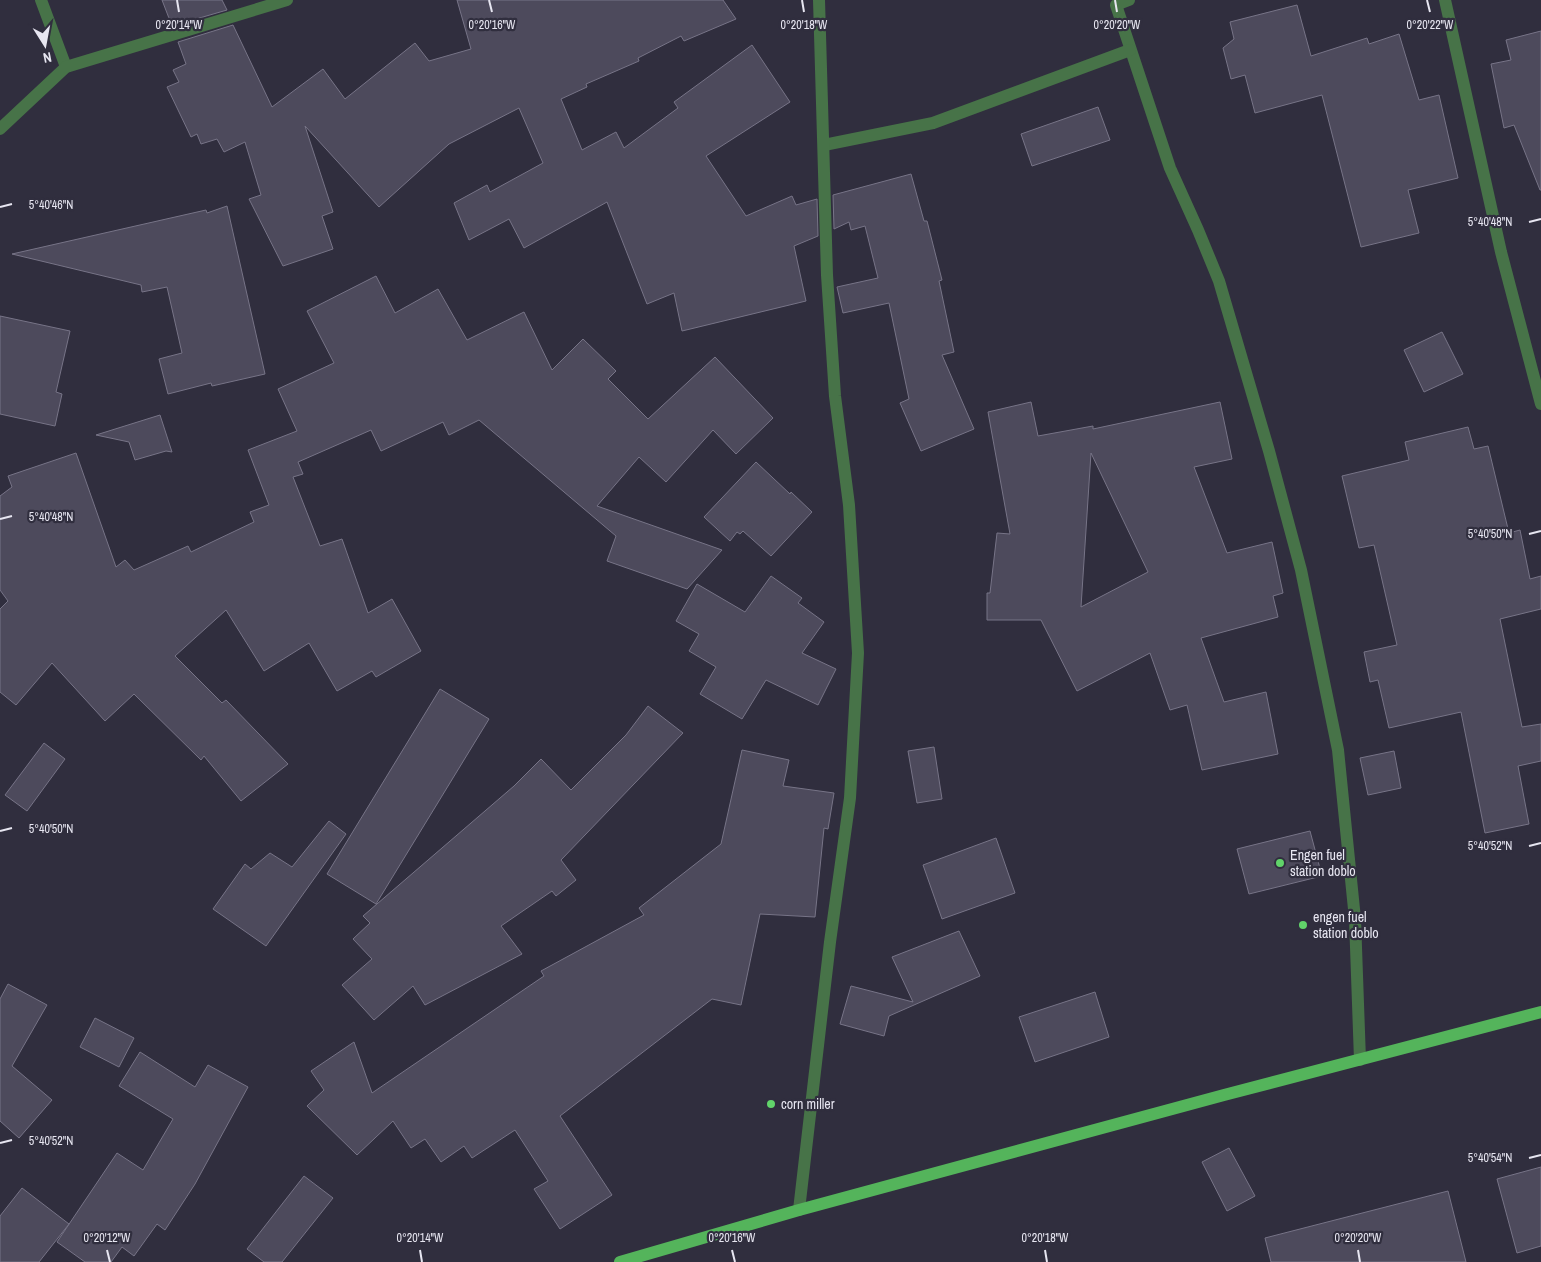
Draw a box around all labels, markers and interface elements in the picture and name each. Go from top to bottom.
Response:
text: 0°20'14"W [156,17,203,33]
text: 0°20'16"W [469,17,516,33]
text: 0°20'18"W [781,17,828,33]
text: 0°20'20"W [1094,17,1141,33]
text: 0°20'22"W [1407,17,1454,33]
north arrow [20,20,70,70]
text: N [42,48,53,67]
text: 5°40'46"N [29,197,73,213]
text: 5°40'48"N [1468,214,1512,230]
text: 5°40'48"N [29,509,73,525]
text: 5°40'50"N [1468,526,1512,542]
text: 5°40'50"N [29,821,73,837]
text: 5°40'52"N [1468,838,1512,854]
place label: Engen fuel station doblo [1290,846,1356,880]
marker: Engen fuel station doblo [1274,857,1286,869]
place label: engen fuel station doblo [1313,908,1379,942]
marker: engen fuel station doblo [1297,919,1309,931]
place label: corn miller [781,1095,835,1113]
marker: corn miller [765,1098,777,1110]
text: 5°40'52"N [29,1133,73,1149]
text: 5°40'54"N [1468,1150,1512,1166]
text: 0°20'12"W [84,1230,131,1246]
text: 0°20'14"W [397,1230,444,1246]
text: 0°20'16"W [709,1230,756,1246]
text: 0°20'18"W [1022,1230,1069,1246]
text: 0°20'20"W [1335,1230,1382,1246]

